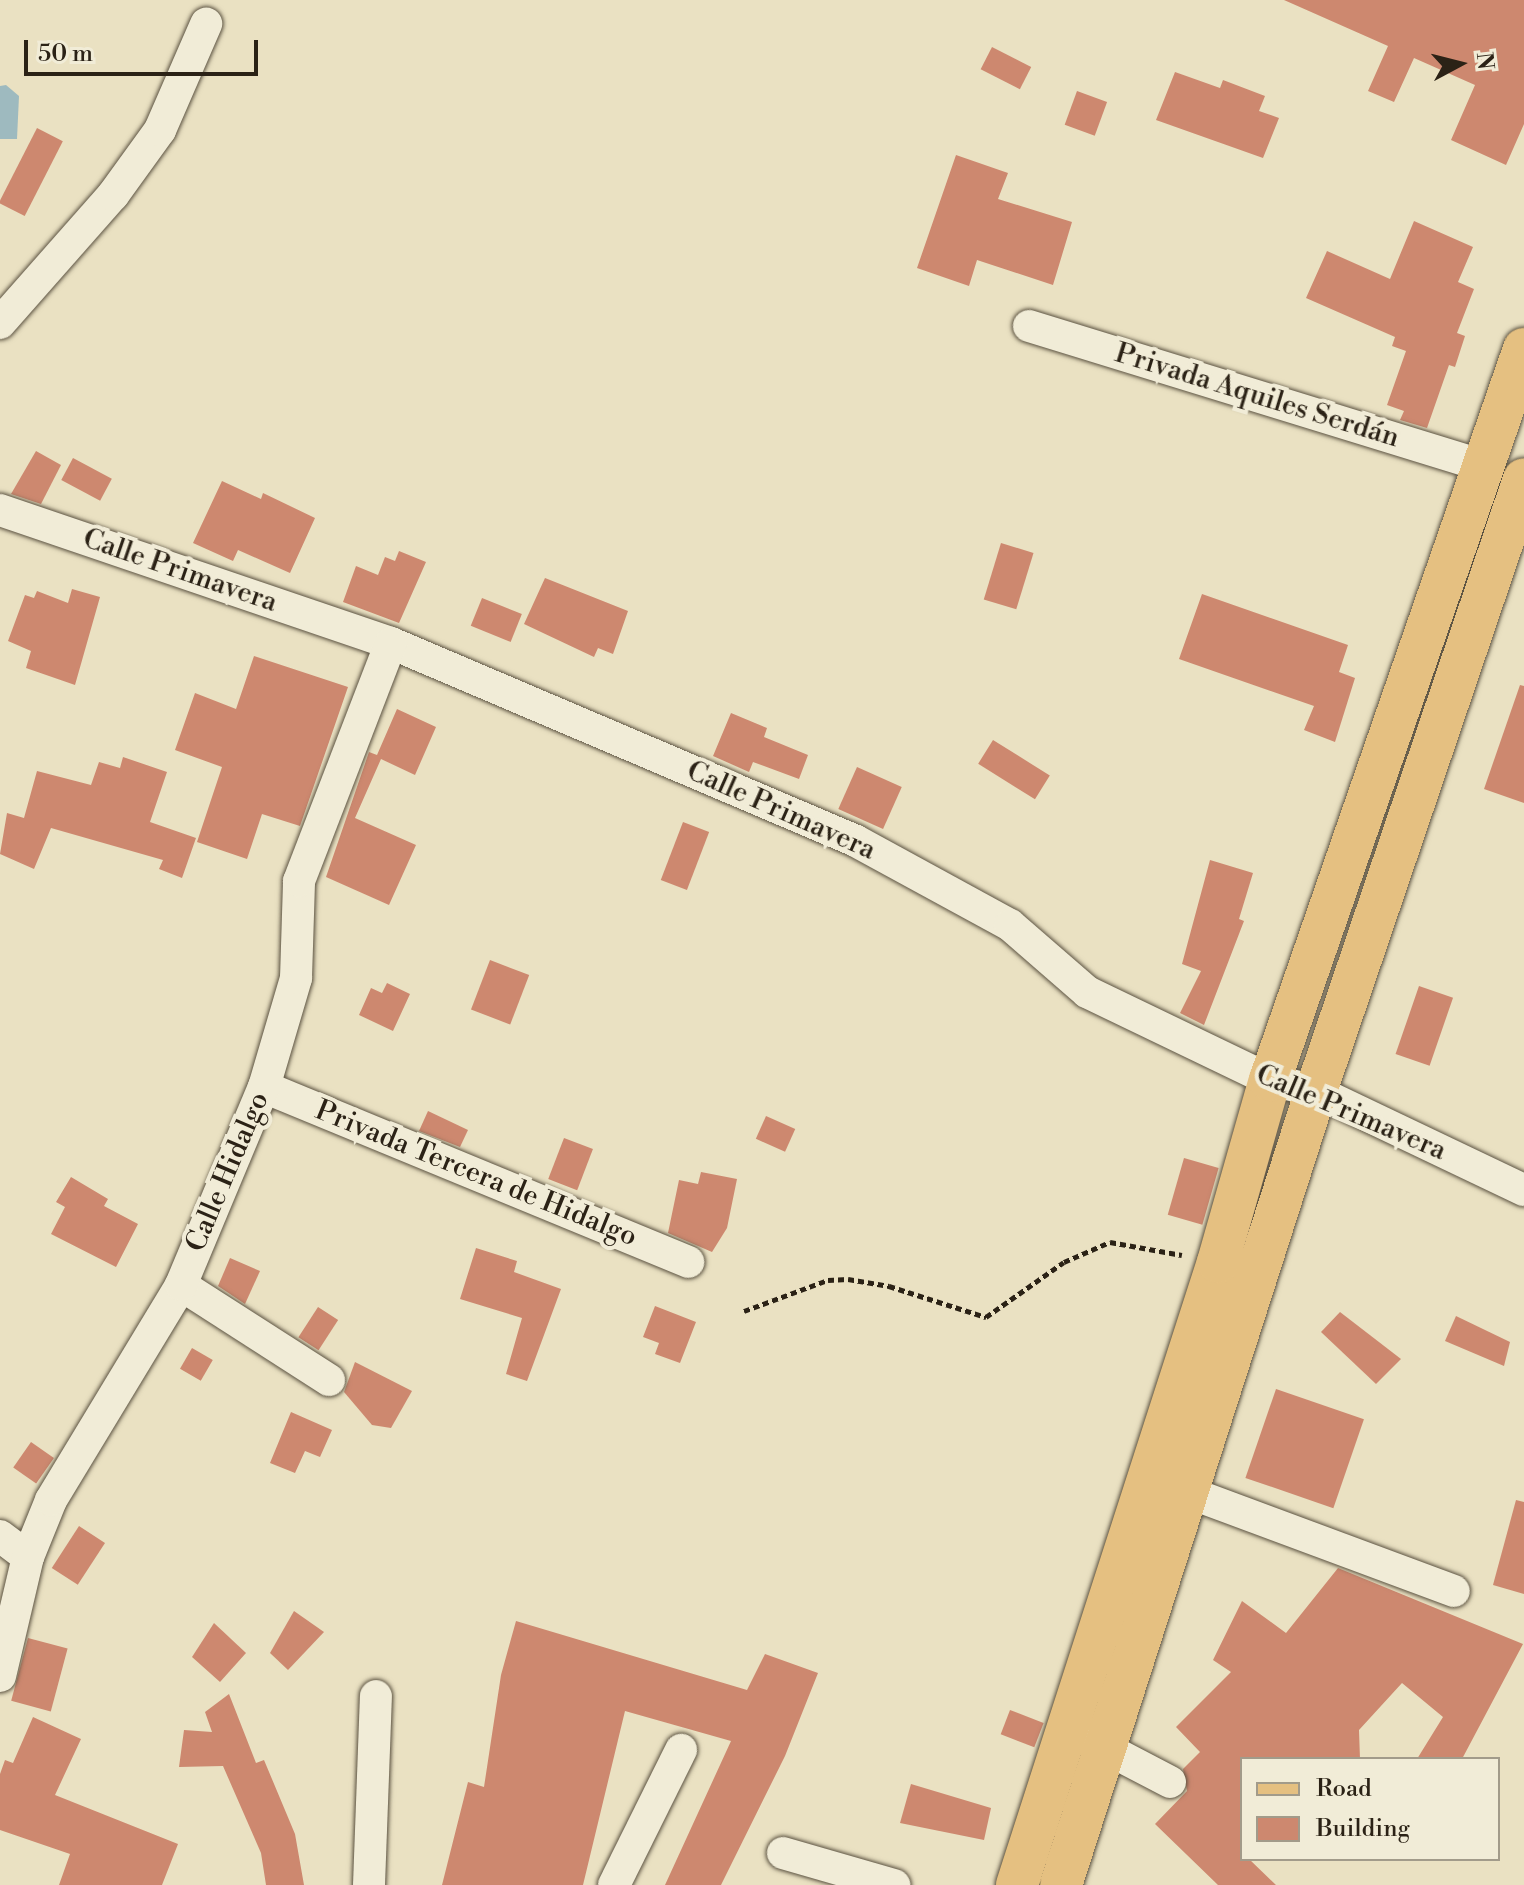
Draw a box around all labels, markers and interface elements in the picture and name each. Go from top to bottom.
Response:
scale bar [28,24,262,74]
north arrow [1420,24,1500,104]
text: 50 m [38,39,93,69]
text: N [1470,51,1499,71]
street label: Privada Aquiles Serdán [1111,337,1403,455]
street label: Calle Primavera [78,522,282,620]
street label: Calle Primavera [681,754,881,868]
street label: Calle Primavera [1251,1058,1451,1168]
street label: Calle Hidalgo [179,1087,277,1257]
street label: Privada Tercera de Hidalgo [310,1094,642,1254]
legend [1240,1757,1500,1861]
text: Road [1316,1774,1372,1804]
text: Building [1316,1814,1410,1844]

